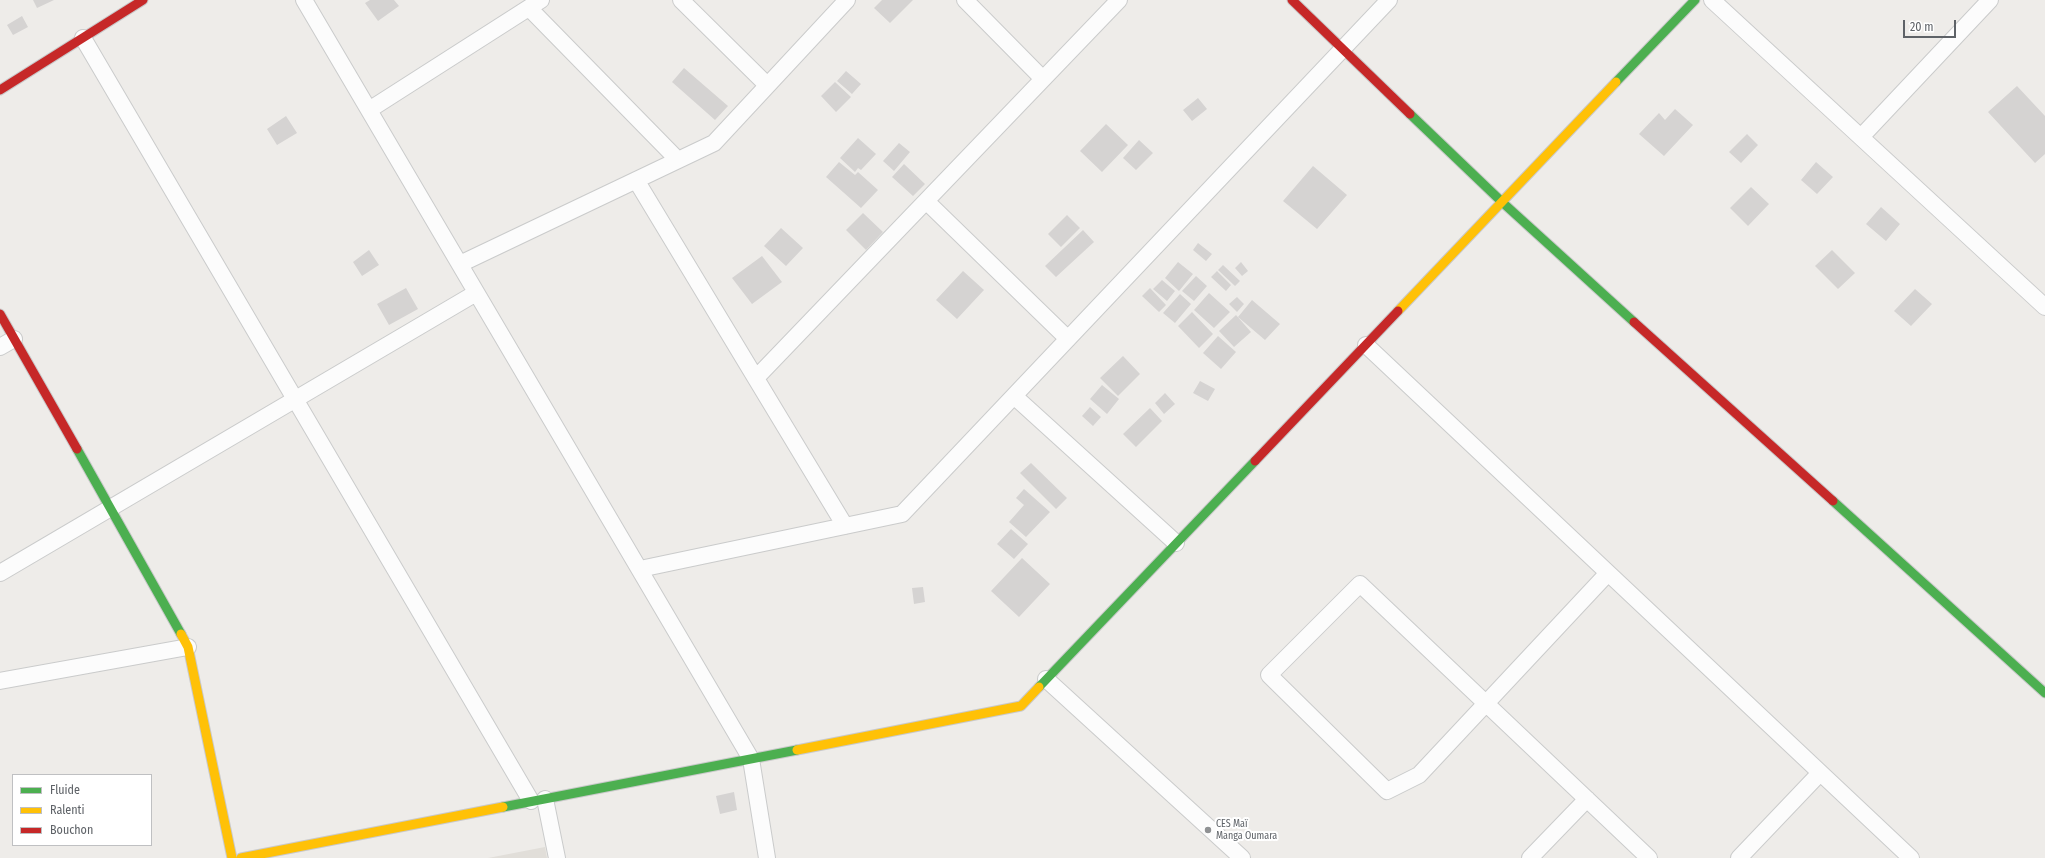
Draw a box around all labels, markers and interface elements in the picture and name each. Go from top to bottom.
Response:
scale bar [1905,12,1958,38]
text: 20 m [1910,20,1934,34]
legend [12,774,152,846]
text: Fluide [50,783,80,797]
text: Ralenti [50,803,85,817]
place label: CES Maï Manga Oumara [1216,818,1277,842]
text: Bouchon [50,823,93,837]
marker: CES Maï Manga Oumara [1203,825,1213,835]

